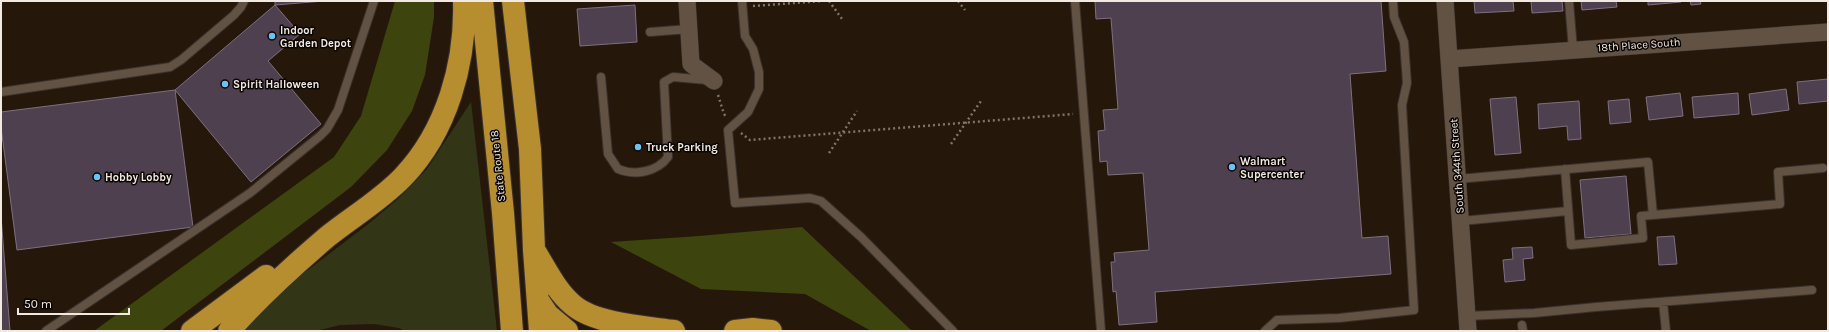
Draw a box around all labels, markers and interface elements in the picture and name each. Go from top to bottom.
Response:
place label: Indoor Garden Depot [280,24,352,50]
marker: Indoor Garden Depot [267,31,277,41]
street label: 18th Place South [1597,36,1681,54]
place label: Spirit Halloween [233,78,319,91]
marker: Spirit Halloween [220,79,230,89]
street label: South 344th Street [1447,118,1467,214]
street label: State Route 18 [488,130,508,202]
place label: Truck Parking [646,141,718,154]
marker: Truck Parking [633,142,643,152]
place label: Walmart Supercenter [1240,155,1304,181]
marker: Walmart Supercenter [1227,162,1237,172]
place label: Hobby Lobby [105,171,172,184]
marker: Hobby Lobby [92,172,102,182]
scale bar [18,290,129,316]
text: 50 m [24,297,52,311]

